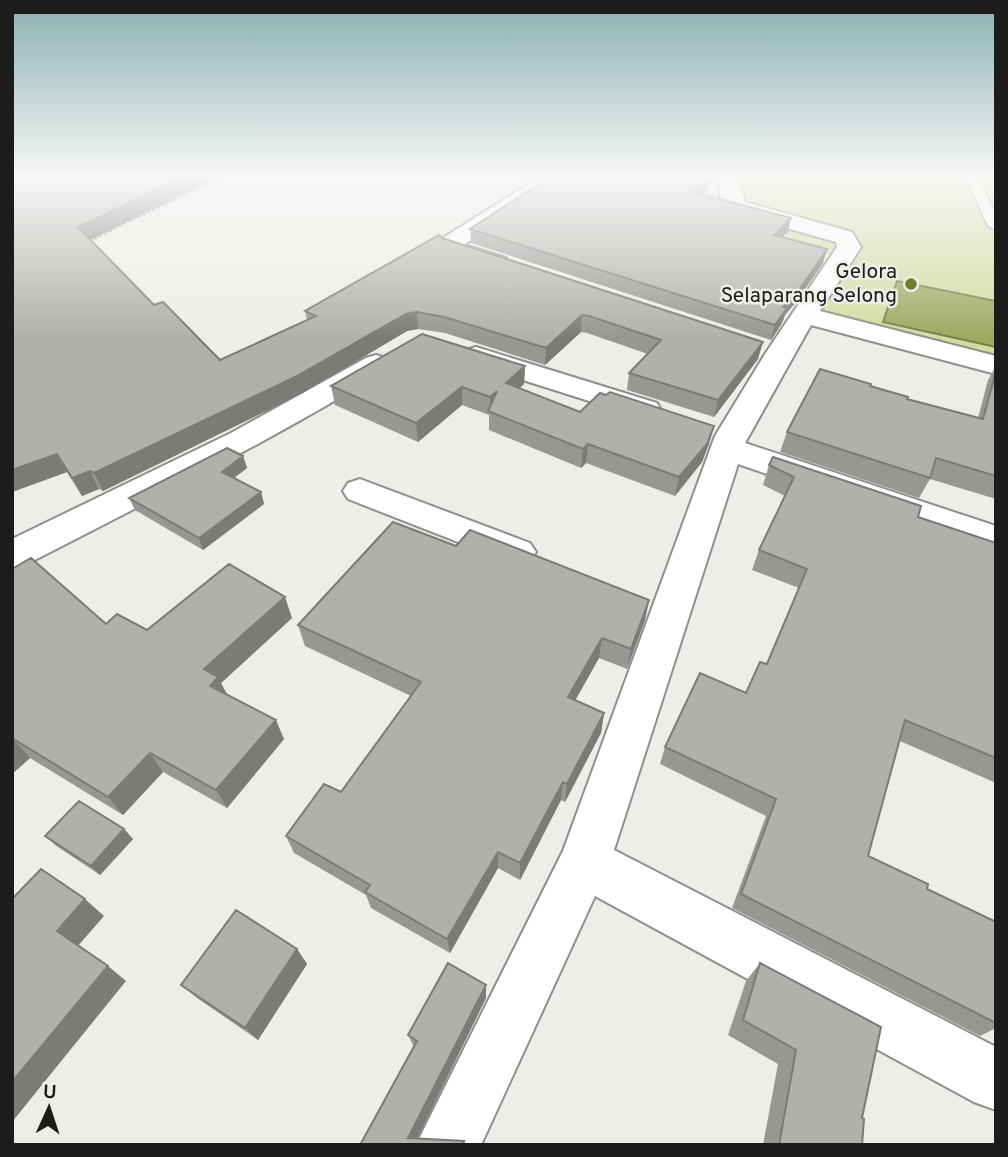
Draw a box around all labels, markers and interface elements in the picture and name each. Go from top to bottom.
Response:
place label: Gelora Selaparang Selong [721,259,897,310]
marker: Gelora Selaparang Selong [903,276,919,292]
north arrow [14,1073,84,1143]
text: U [42,1081,57,1105]

